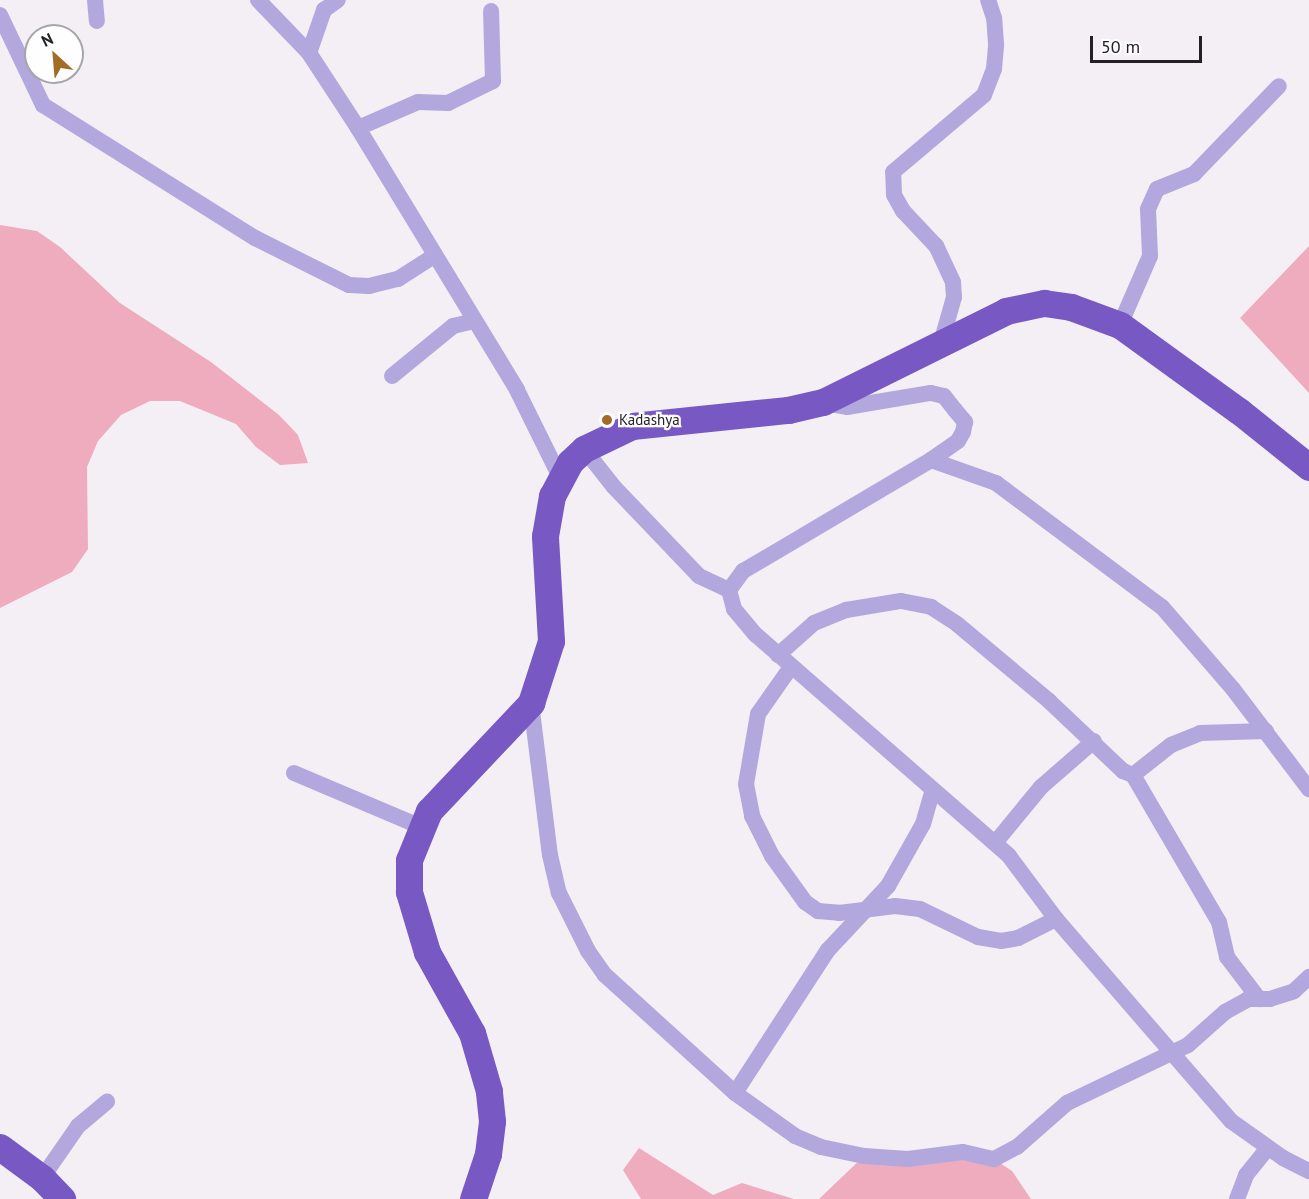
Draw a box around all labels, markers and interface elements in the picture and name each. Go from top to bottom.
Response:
north arrow [24,24,84,84]
scale bar [1093,24,1206,62]
text: N [38,28,56,51]
text: 50 m [1101,35,1140,58]
place label: Kadashya [619,411,680,429]
marker: Kadashya [600,413,614,427]

